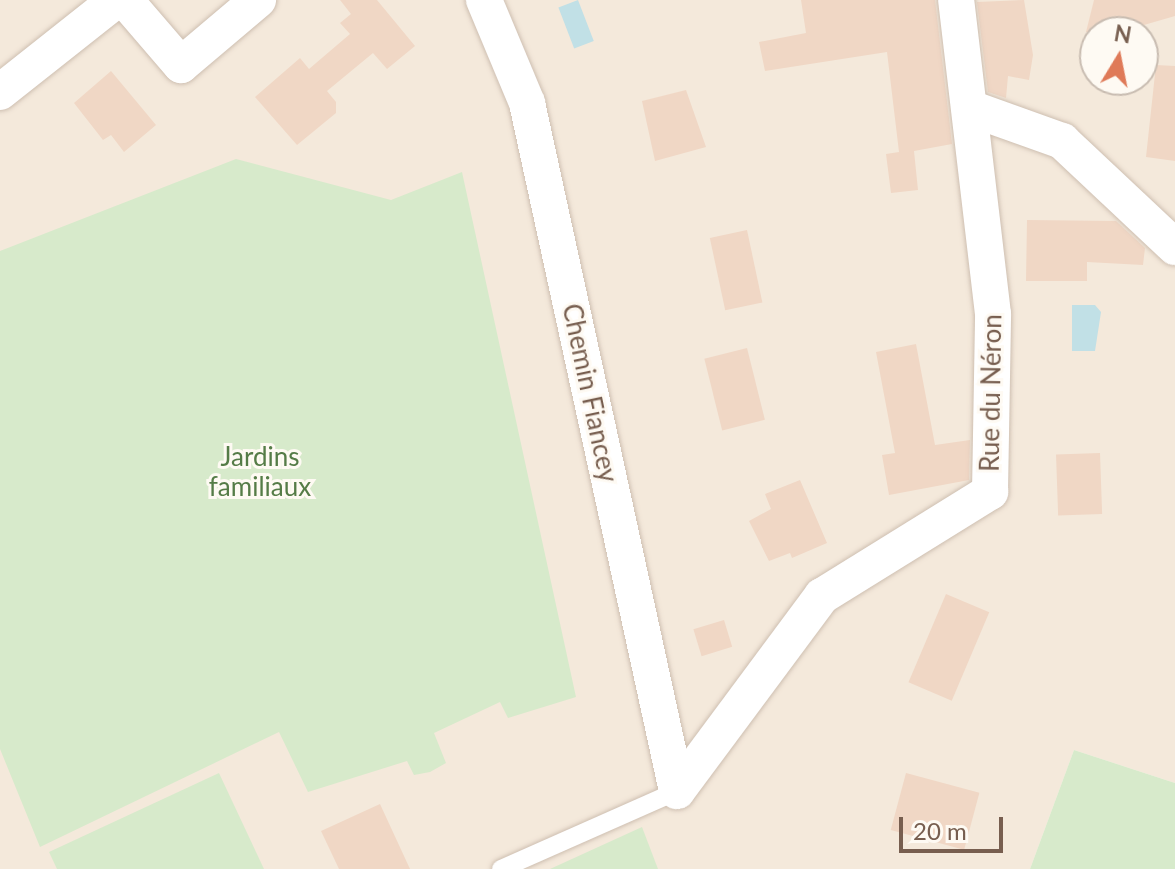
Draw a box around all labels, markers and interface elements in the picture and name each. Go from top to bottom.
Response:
north arrow [1079,16,1159,96]
text: N [1112,19,1134,49]
street label: Chemin Fiancey [556,301,624,485]
street label: Rue du Néron [974,314,1008,472]
park label: Jardins familiaux [209,441,311,502]
scale bar [903,801,1007,851]
text: 20 m [913,816,967,845]

